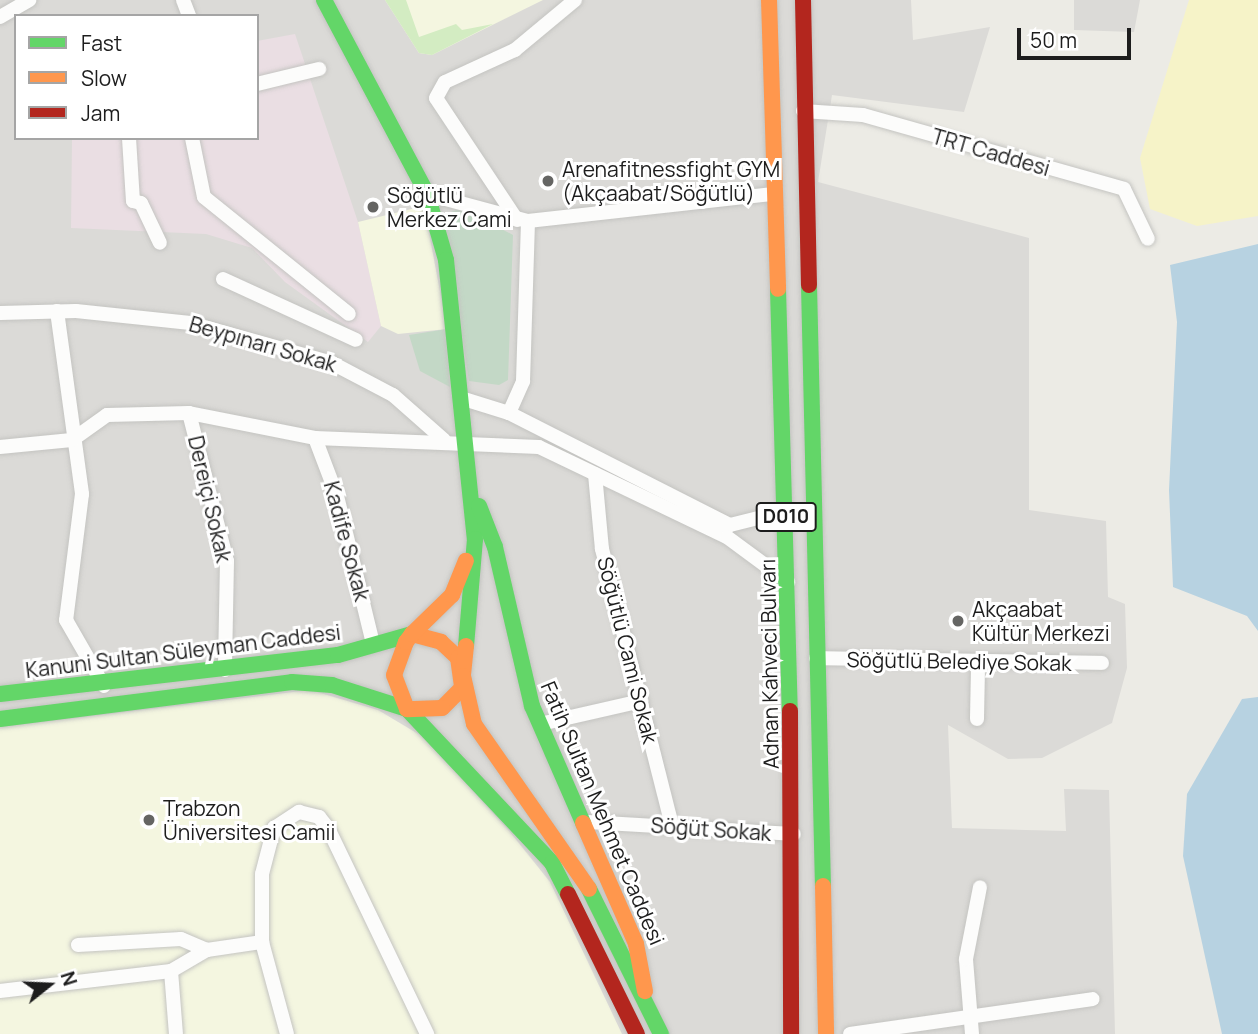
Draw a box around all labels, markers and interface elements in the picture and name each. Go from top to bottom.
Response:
legend [14,14,259,140]
scale bar [1020,14,1134,58]
text: 50 m [1030,26,1077,54]
text: Fast [81,29,122,57]
text: Slow [81,64,127,92]
text: Jam [81,99,120,127]
street label: TRT Caddesi [929,123,1053,181]
place label: Arenafitnessfight GYM (Akçaabat/Söğütlü) [562,156,780,206]
marker: Arenafitnessfight GYM (Akçaabat/Söğütlü) [540,173,556,189]
place label: Söğütlü Merkez Cami [387,182,512,232]
marker: Söğütlü Merkez Cami [365,199,381,215]
street label: Beypınarı Sokak [186,311,340,377]
street label: Dereiçi Sokak [183,433,237,565]
street label: Kadife Sokak [319,478,375,604]
road number: D010 [754,502,818,532]
street label: Söğütlü Cami Sokak [593,554,663,746]
street label: Adnan Kahveci Bulvarı [755,559,783,769]
place label: Akçaabat Kültür Merkezi [972,596,1110,646]
marker: Akçaabat Kültür Merkezi [950,613,966,629]
street label: Kanuni Sultan Süleyman Caddesi [24,619,342,683]
street label: Söğütlü Belediye Sokak [846,646,1072,676]
street label: Fatih Sultan Mehmet Caddesi [536,678,670,948]
place label: Trabzon Üniversitesi Camii [163,795,335,845]
marker: Trabzon Üniversitesi Camii [141,812,157,828]
street label: Söğüt Sokak [650,812,772,846]
north arrow [14,950,84,1020]
text: N [54,968,83,989]

